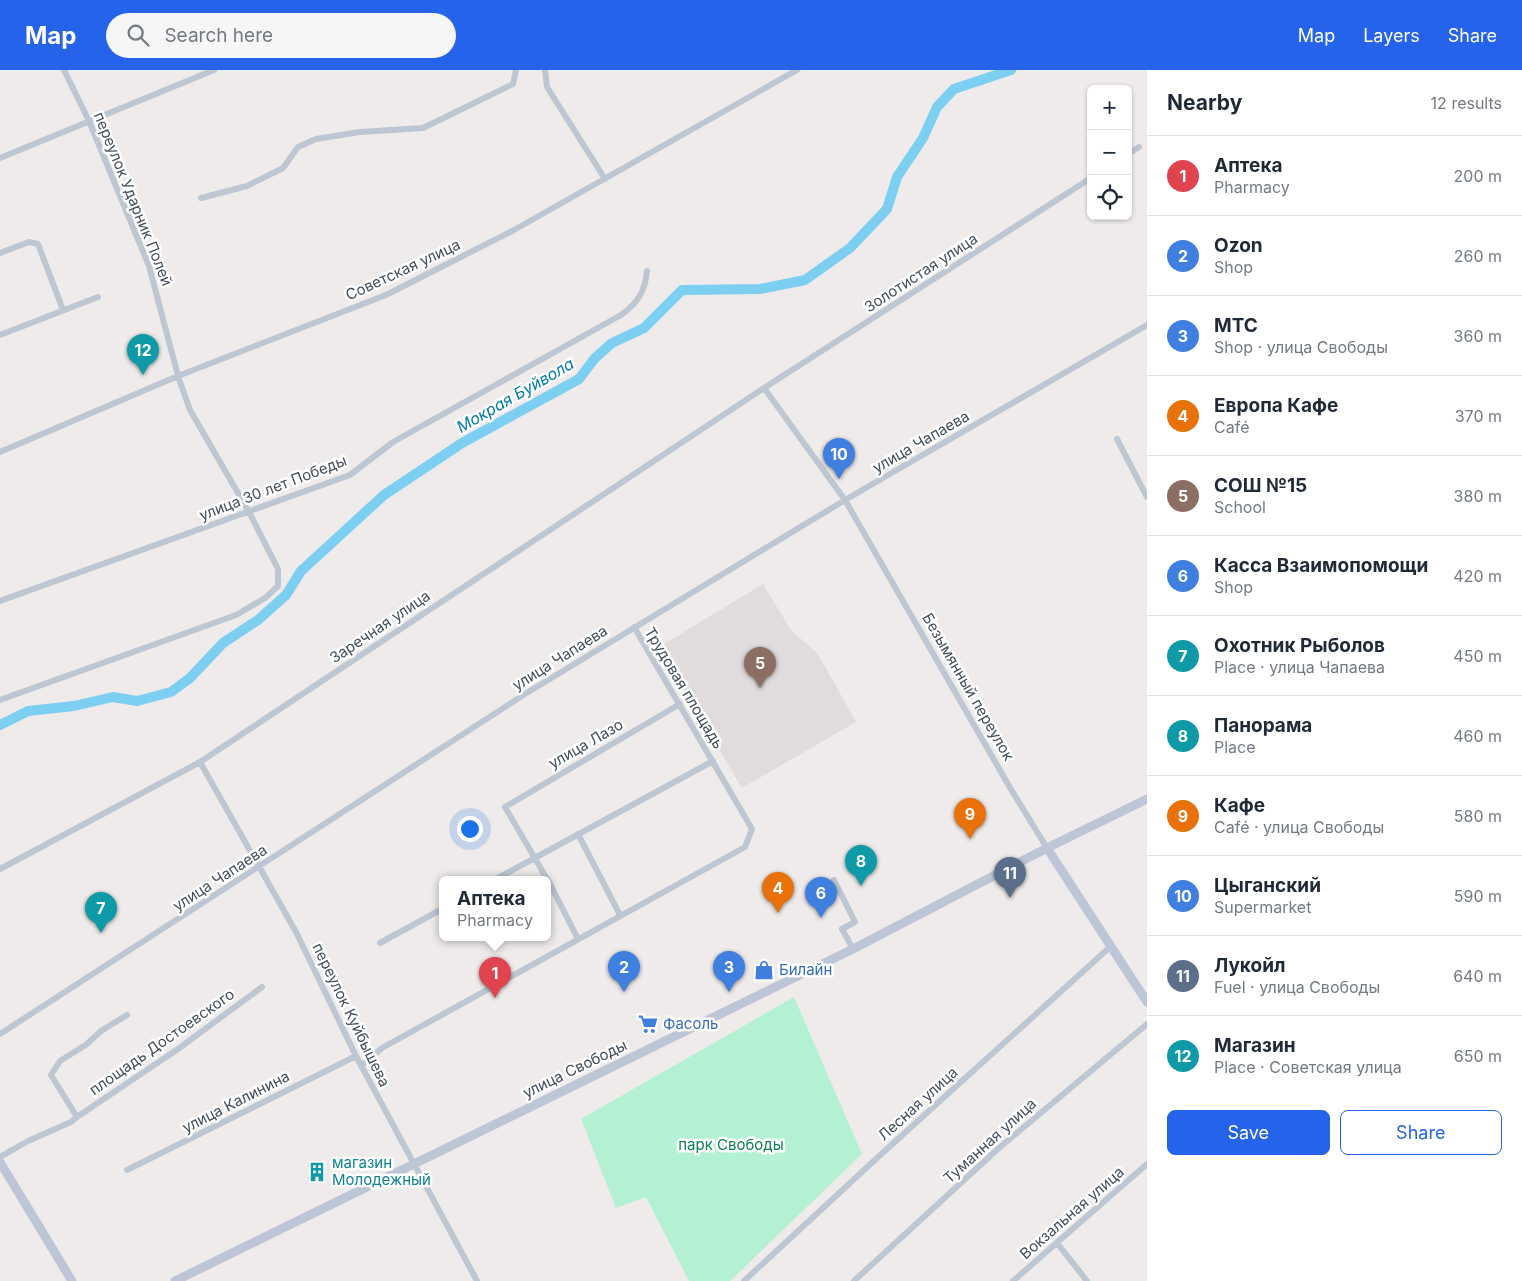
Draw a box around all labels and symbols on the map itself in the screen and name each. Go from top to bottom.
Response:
street label: переулок Ударник Полей [90,109,177,289]
street label: Золотистая улица [861,229,981,316]
street label: Советская улица [342,235,463,304]
pin: 12 [127,334,159,375]
water label: Мокрая Буйвола [453,353,577,437]
street label: улица Чапаева [869,406,973,477]
pin: 10 [823,438,855,479]
street label: улица 30 лет Победы [196,451,349,524]
street label: Заречная улица [326,586,433,667]
street label: Безымянный переулок [918,610,1018,764]
street label: улица Чапаева [509,621,611,694]
street label: Трудовая площадь [641,623,728,752]
pin: 5 [744,647,776,688]
street label: улица Лазо [545,715,626,773]
pin: 9 [954,798,986,839]
your location [457,816,483,842]
street label: улица Чапаева [169,840,270,915]
pin: 8 [845,845,877,886]
pin: 11 [994,857,1026,898]
pin: 4 [762,872,794,913]
pin: 6 [805,877,837,918]
pin: 7 [85,892,117,933]
street label: переулок Куйбышева [308,940,395,1090]
pin: 2 [608,951,640,992]
pin: 3 [713,951,745,992]
pin: 1 [479,957,511,998]
shop icon: Билайн [753,959,775,981]
place label: Билайн [779,960,832,979]
street label: площадь Достоевского [85,984,238,1099]
supermarket icon: Фасоль [637,1013,659,1035]
place label: Фасоль [663,1014,718,1033]
street label: улица Свободы [520,1035,630,1102]
street label: Лесная улица [874,1063,962,1144]
street label: улица Калинина [179,1066,293,1137]
street label: Туманная улица [939,1094,1040,1187]
park label: парк Свободы [678,1135,784,1154]
place label: магазин Молодежный [332,1153,431,1189]
building icon: магазин Молодежный [306,1161,328,1183]
street label: Вокзальная улица [1016,1162,1128,1263]

